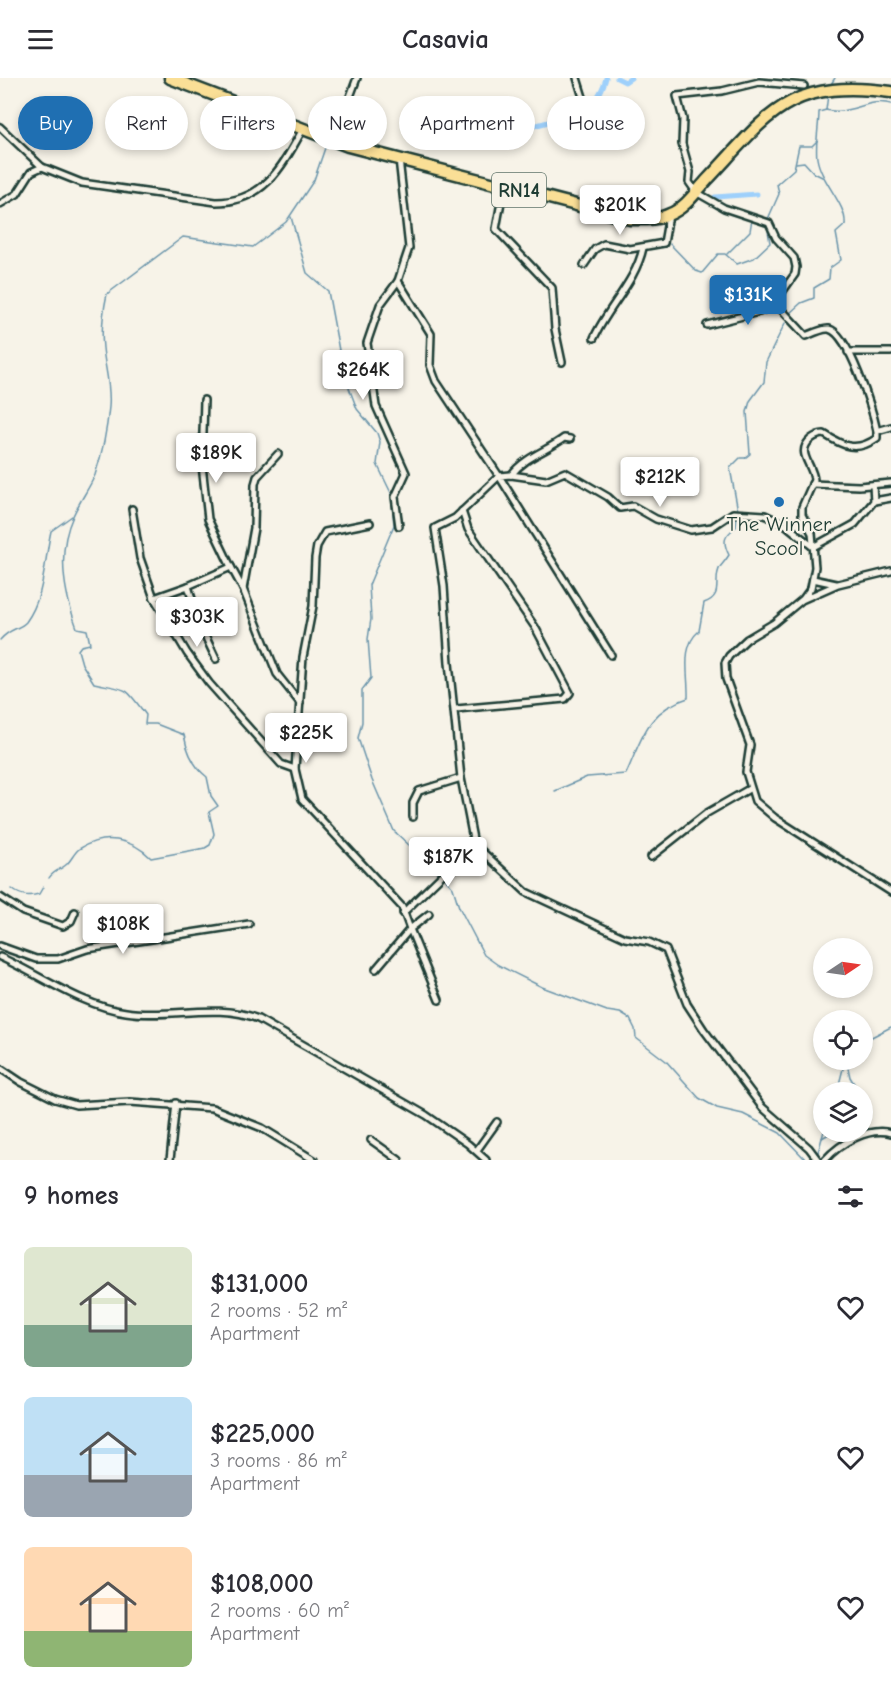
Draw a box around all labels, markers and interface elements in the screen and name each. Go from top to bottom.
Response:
icon: menu [24,23,57,56]
icon: heart [834,23,867,56]
text: Casavia [402,24,489,55]
chip: Buy [18,96,93,150]
chip: Rent [105,96,188,150]
chip: Filters [200,96,296,150]
chip: New [308,96,387,150]
chip: Apartment [399,96,535,150]
chip: House [547,96,645,150]
road number: RN14 [492,173,546,207]
pin: $201K [578,185,662,236]
text: $201K [594,193,646,216]
pin: $131K [706,275,790,326]
text: $131K [724,283,772,306]
pin: $264K [321,350,405,401]
text: $264K [336,358,390,381]
pin: $189K [174,433,258,484]
text: $189K [190,441,242,464]
pin: $212K [618,457,702,508]
text: $212K [634,465,686,488]
marker: The Winner Scool [772,495,786,509]
place label: The Winner Scool [727,512,832,560]
pin: $303K [155,597,239,648]
text: $303K [170,605,224,628]
pin: $225K [264,713,348,764]
text: $225K [279,721,333,744]
pin: $187K [406,837,490,888]
text: $187K [423,845,473,868]
pin: $108K [81,904,165,955]
text: $108K [97,912,149,935]
north arrow [813,938,873,998]
map controls [813,938,873,1142]
button: locate [813,1010,873,1070]
button: layers [813,1082,873,1142]
icon: filters [834,1180,867,1213]
text: 9 homes [24,1181,119,1211]
text: $131,000 [210,1269,309,1299]
icon: home [72,1271,144,1343]
icon: heart [834,1291,867,1324]
text: 2 rooms · 52 m² [210,1299,347,1322]
text: Apartment [210,1322,300,1345]
text: $225,000 [210,1419,315,1449]
icon: home [72,1421,144,1493]
icon: heart [834,1441,867,1474]
text: 3 rooms · 86 m² [210,1449,347,1472]
text: Apartment [210,1472,300,1495]
text: $108,000 [210,1569,314,1599]
icon: home [72,1571,144,1643]
icon: heart [834,1591,867,1624]
text: 2 rooms · 60 m² [210,1599,349,1622]
text: Apartment [210,1622,300,1645]

